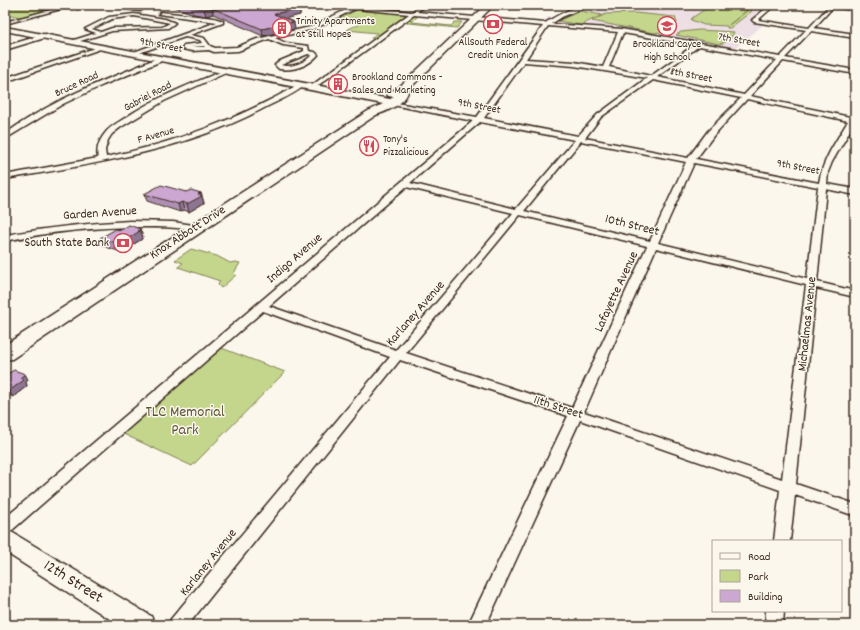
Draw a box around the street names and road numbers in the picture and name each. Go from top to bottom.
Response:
street label: 7th Street [717,29,761,53]
street label: 9th Street [138,34,184,58]
street label: 8th Street [668,64,714,88]
street label: Bruce Road [53,68,101,102]
street label: Gabriel Road [121,78,175,116]
street label: 9th Street [456,95,502,119]
street label: F Avenue [136,123,176,149]
street label: 9th Street [775,156,821,180]
street label: Knox Abbott Drive [146,201,230,265]
street label: Garden Avenue [62,202,138,226]
street label: 10th Street [603,210,661,242]
street label: Indigo Avenue [263,229,327,289]
street label: Lafayette Avenue [590,248,644,335]
street label: Michaelmas Avenue [794,275,822,372]
street label: Karlaney Avenue [382,277,450,351]
street label: 11th Street [531,391,585,425]
street label: Karlaney Avenue [176,525,242,601]
street label: 12th Street [39,555,107,609]

